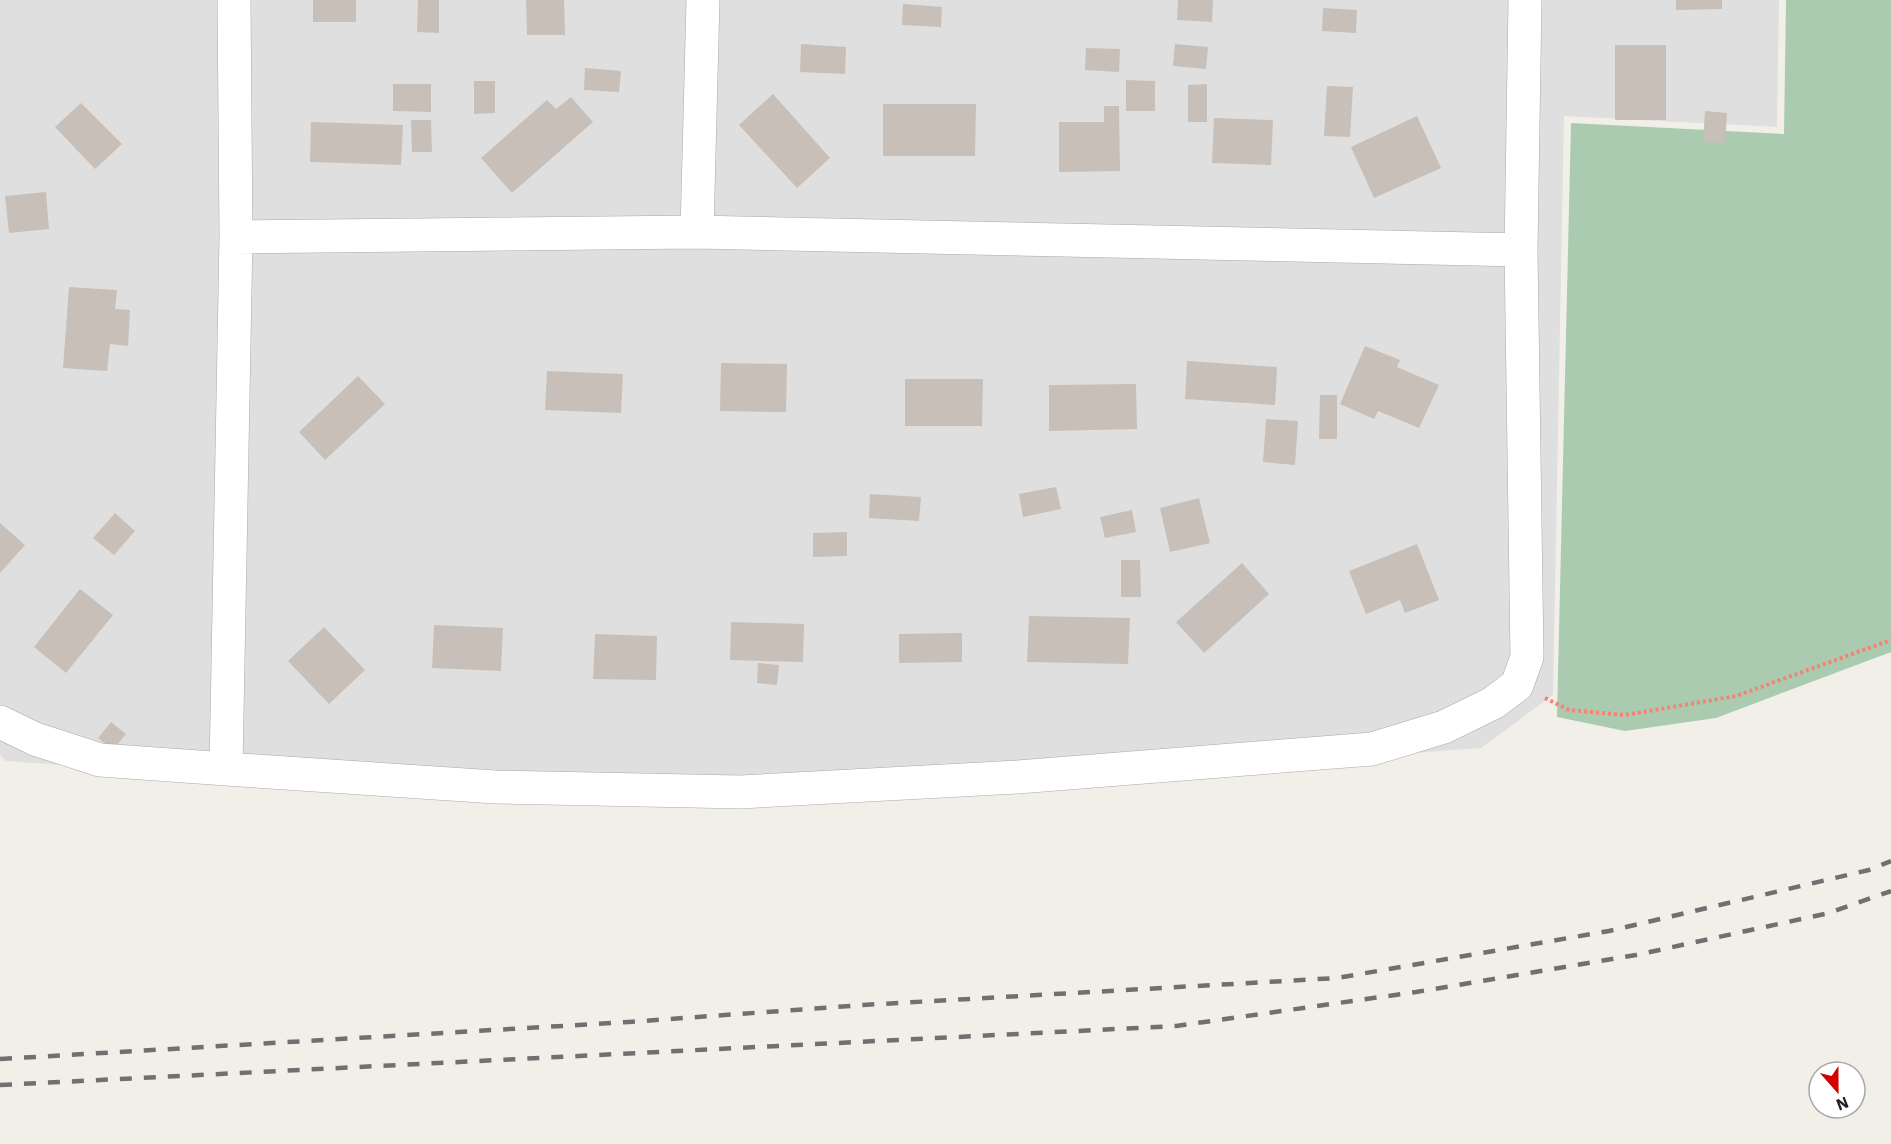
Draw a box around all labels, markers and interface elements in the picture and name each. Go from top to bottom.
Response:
north arrow [1807,1060,1867,1120]
text: N [1833,1093,1851,1115]

